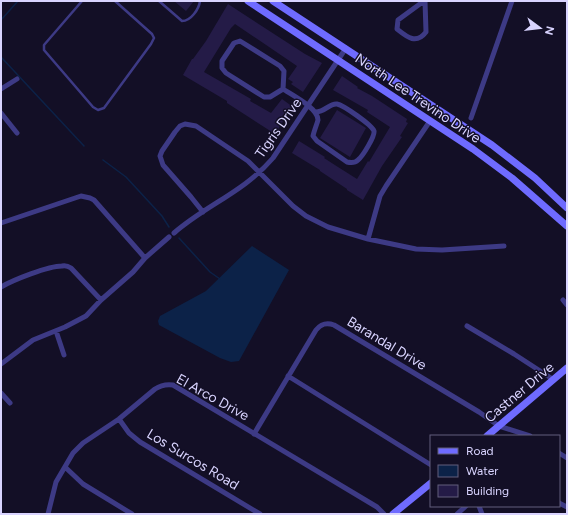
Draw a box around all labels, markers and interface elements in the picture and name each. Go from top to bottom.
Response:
north arrow [520,8,560,48]
text: N [542,25,557,36]
street label: North Lee Trevino Drive [352,50,484,147]
street label: Tigris Drive [252,95,306,162]
street label: Barandal Drive [344,313,430,374]
street label: Castner Drive [481,358,558,426]
street label: El Arco Drive [173,370,252,425]
street label: Los Surcos Road [144,425,242,494]
legend [430,435,560,507]
text: Road [466,444,494,458]
text: Water [466,464,498,478]
text: Building [466,484,509,498]

